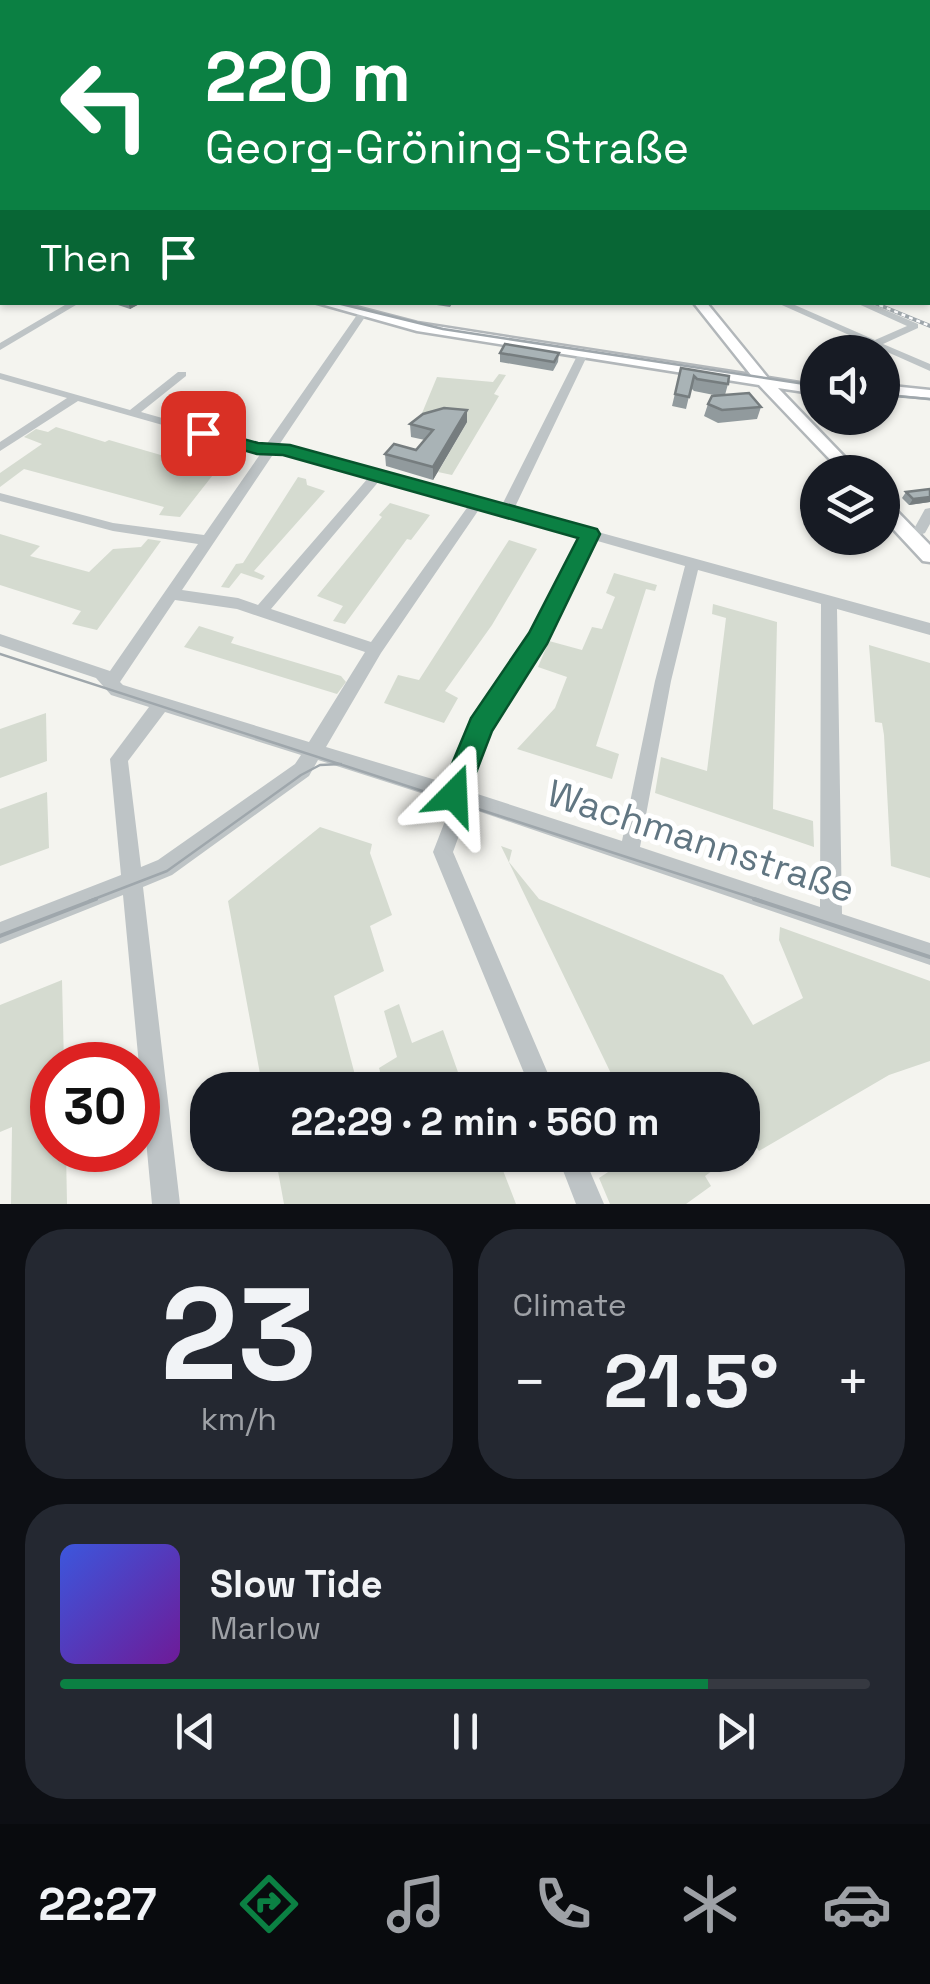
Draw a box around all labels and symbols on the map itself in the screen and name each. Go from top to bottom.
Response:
pin [161,391,246,476]
position arrow [402,743,506,847]
street label: Wachmannstraße [541,769,861,913]
speed limit sign: 30 [30,1042,160,1172]

